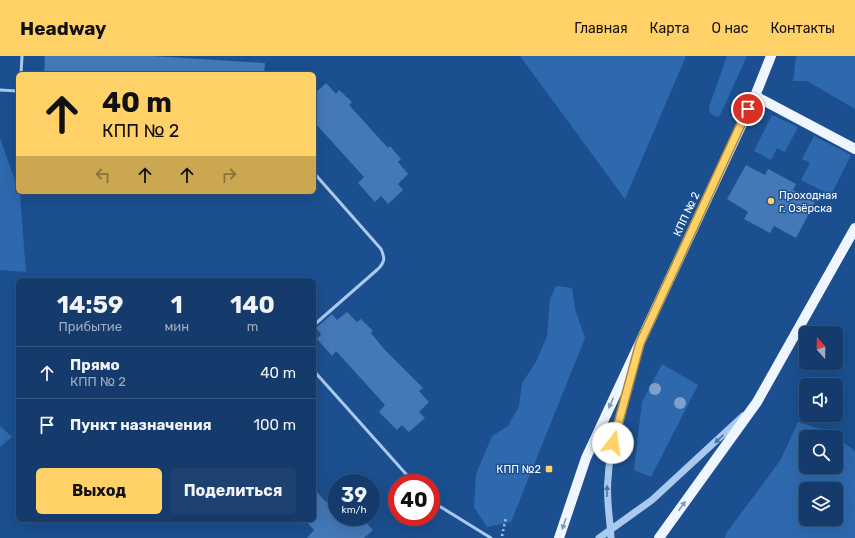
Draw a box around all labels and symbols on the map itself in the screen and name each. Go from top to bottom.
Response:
pin [731,92,765,126]
place label: Проходная г. Озёрска [779,189,837,215]
street label: КПП № 2 [671,190,702,238]
marker: Проходная г. Озёрска [766,196,776,206]
north arrow [799,326,843,370]
one-way arrow [608,398,614,409]
position arrow [592,422,634,464]
one-way arrow [713,434,724,443]
place label: КПП №2 [496,463,541,476]
marker: КПП №2 [544,464,554,474]
speed limit sign: 40 [388,474,440,526]
one-way arrow [604,484,610,497]
one-way arrow [677,501,686,512]
one-way arrow [561,519,567,531]

